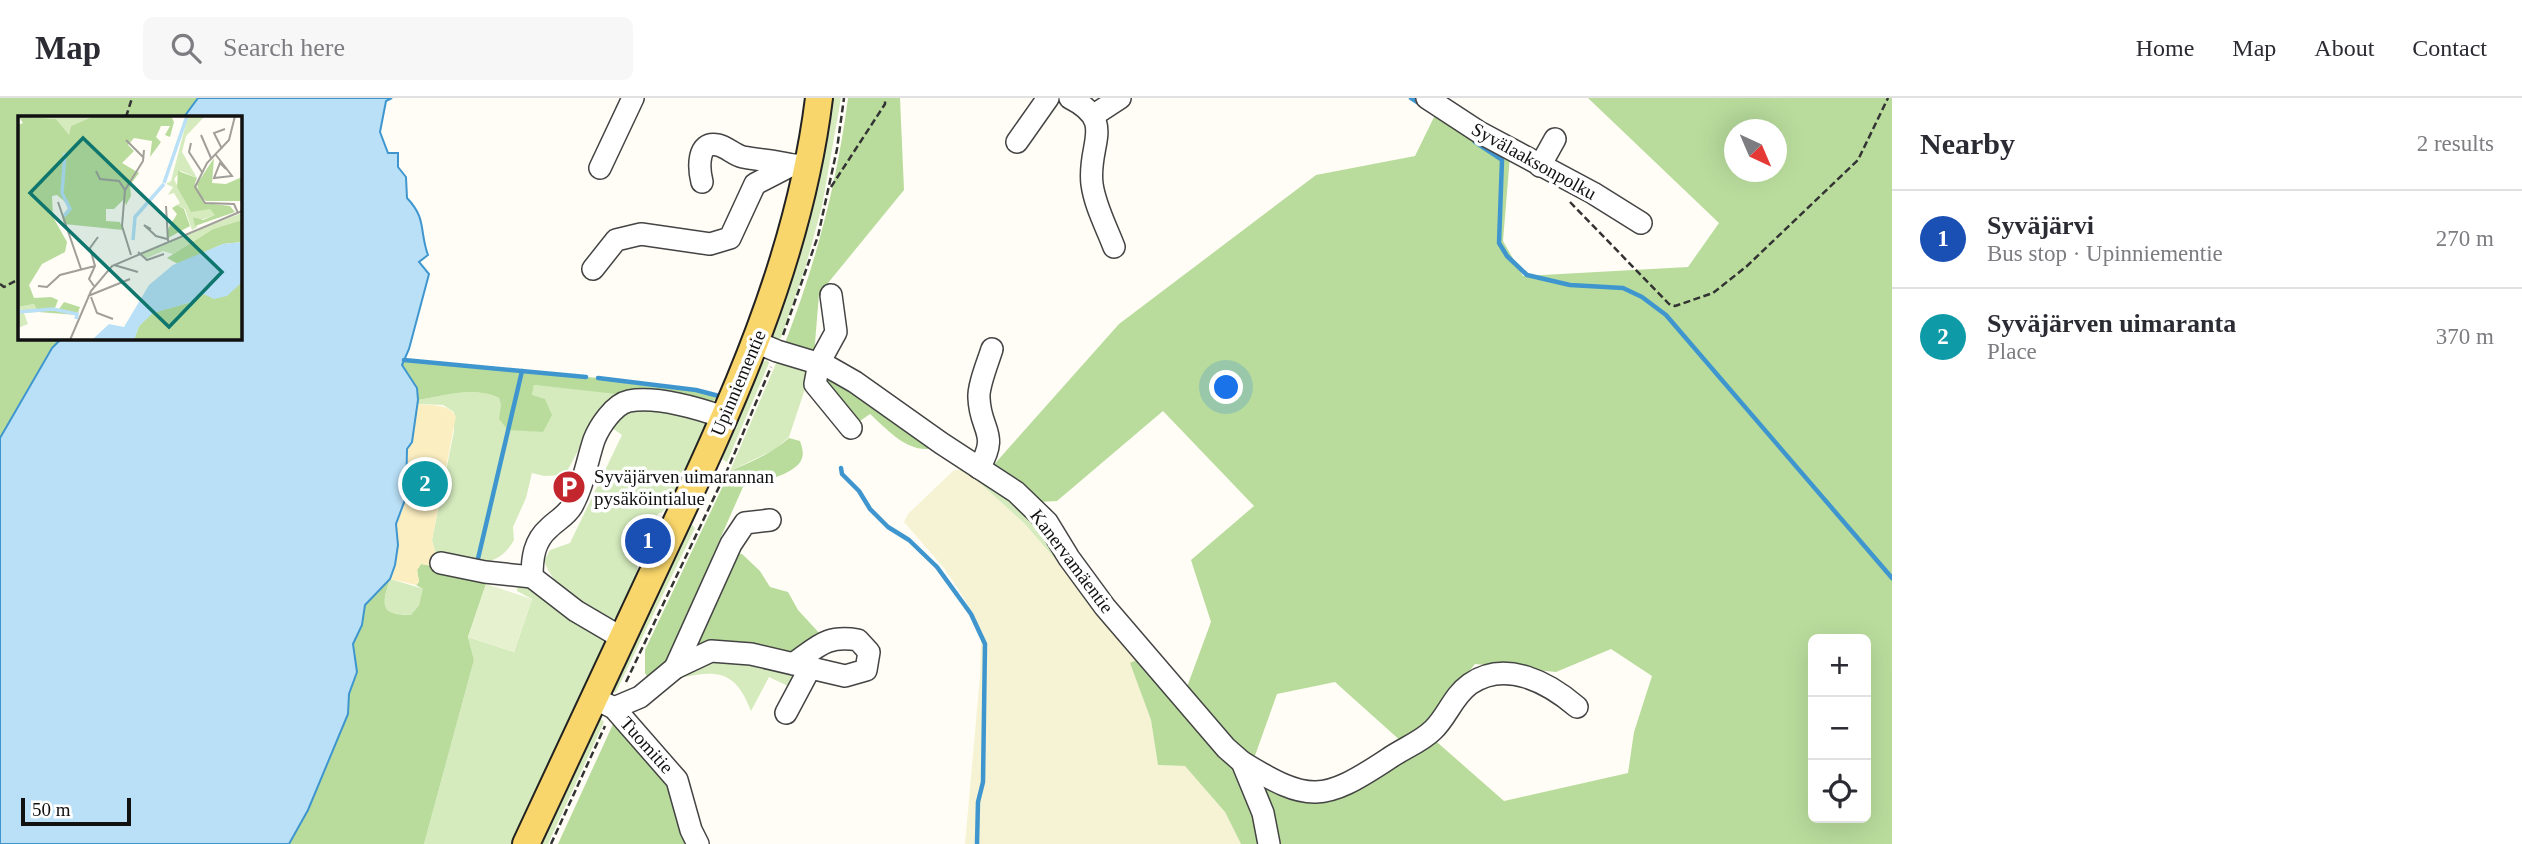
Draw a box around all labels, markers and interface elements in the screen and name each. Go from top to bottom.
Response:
search box [143,17,633,80]
icon: search [167,29,205,67]
text: Map [35,30,101,66]
text: Search here [223,33,345,62]
text: Home [2136,35,2194,61]
text: Map [2232,35,2276,61]
text: About [2314,35,2374,61]
text: Contact [2412,35,2487,61]
inset map [18,116,242,340]
street label: Syvälaaksonpolku [1468,118,1600,204]
north arrow [1724,119,1787,182]
text: Nearby [1920,127,2015,160]
text: 2 results [2417,131,2494,156]
text: Syväjärvi [1987,211,2094,240]
text: 1 [1937,226,1949,251]
text: 270 m [2436,226,2494,251]
text: Bus stop · Upinniementie [1987,241,2223,266]
text: Syväjärven uimaranta [1987,309,2236,338]
text: 2 [1937,324,1949,349]
text: 370 m [2436,324,2494,349]
street label: Upinniementie [706,327,770,439]
text: Place [1987,339,2037,364]
your location [1209,370,1243,404]
pin: 2 [402,458,448,510]
place label: Syväjärven uimarannan pysäköintialue [594,466,774,509]
parking icon: Syväjärven uimarannan pysäköintialue [550,468,588,506]
street label: Kanervamäentie [1026,505,1118,617]
pin: 1 [625,515,671,567]
map controls [1808,634,1871,823]
button: + [1808,634,1871,697]
button: − [1808,697,1871,760]
street label: Tuomitie [616,712,678,778]
button: locate [1808,760,1871,823]
scale bar [21,795,131,827]
text: 50 m [32,799,71,820]

